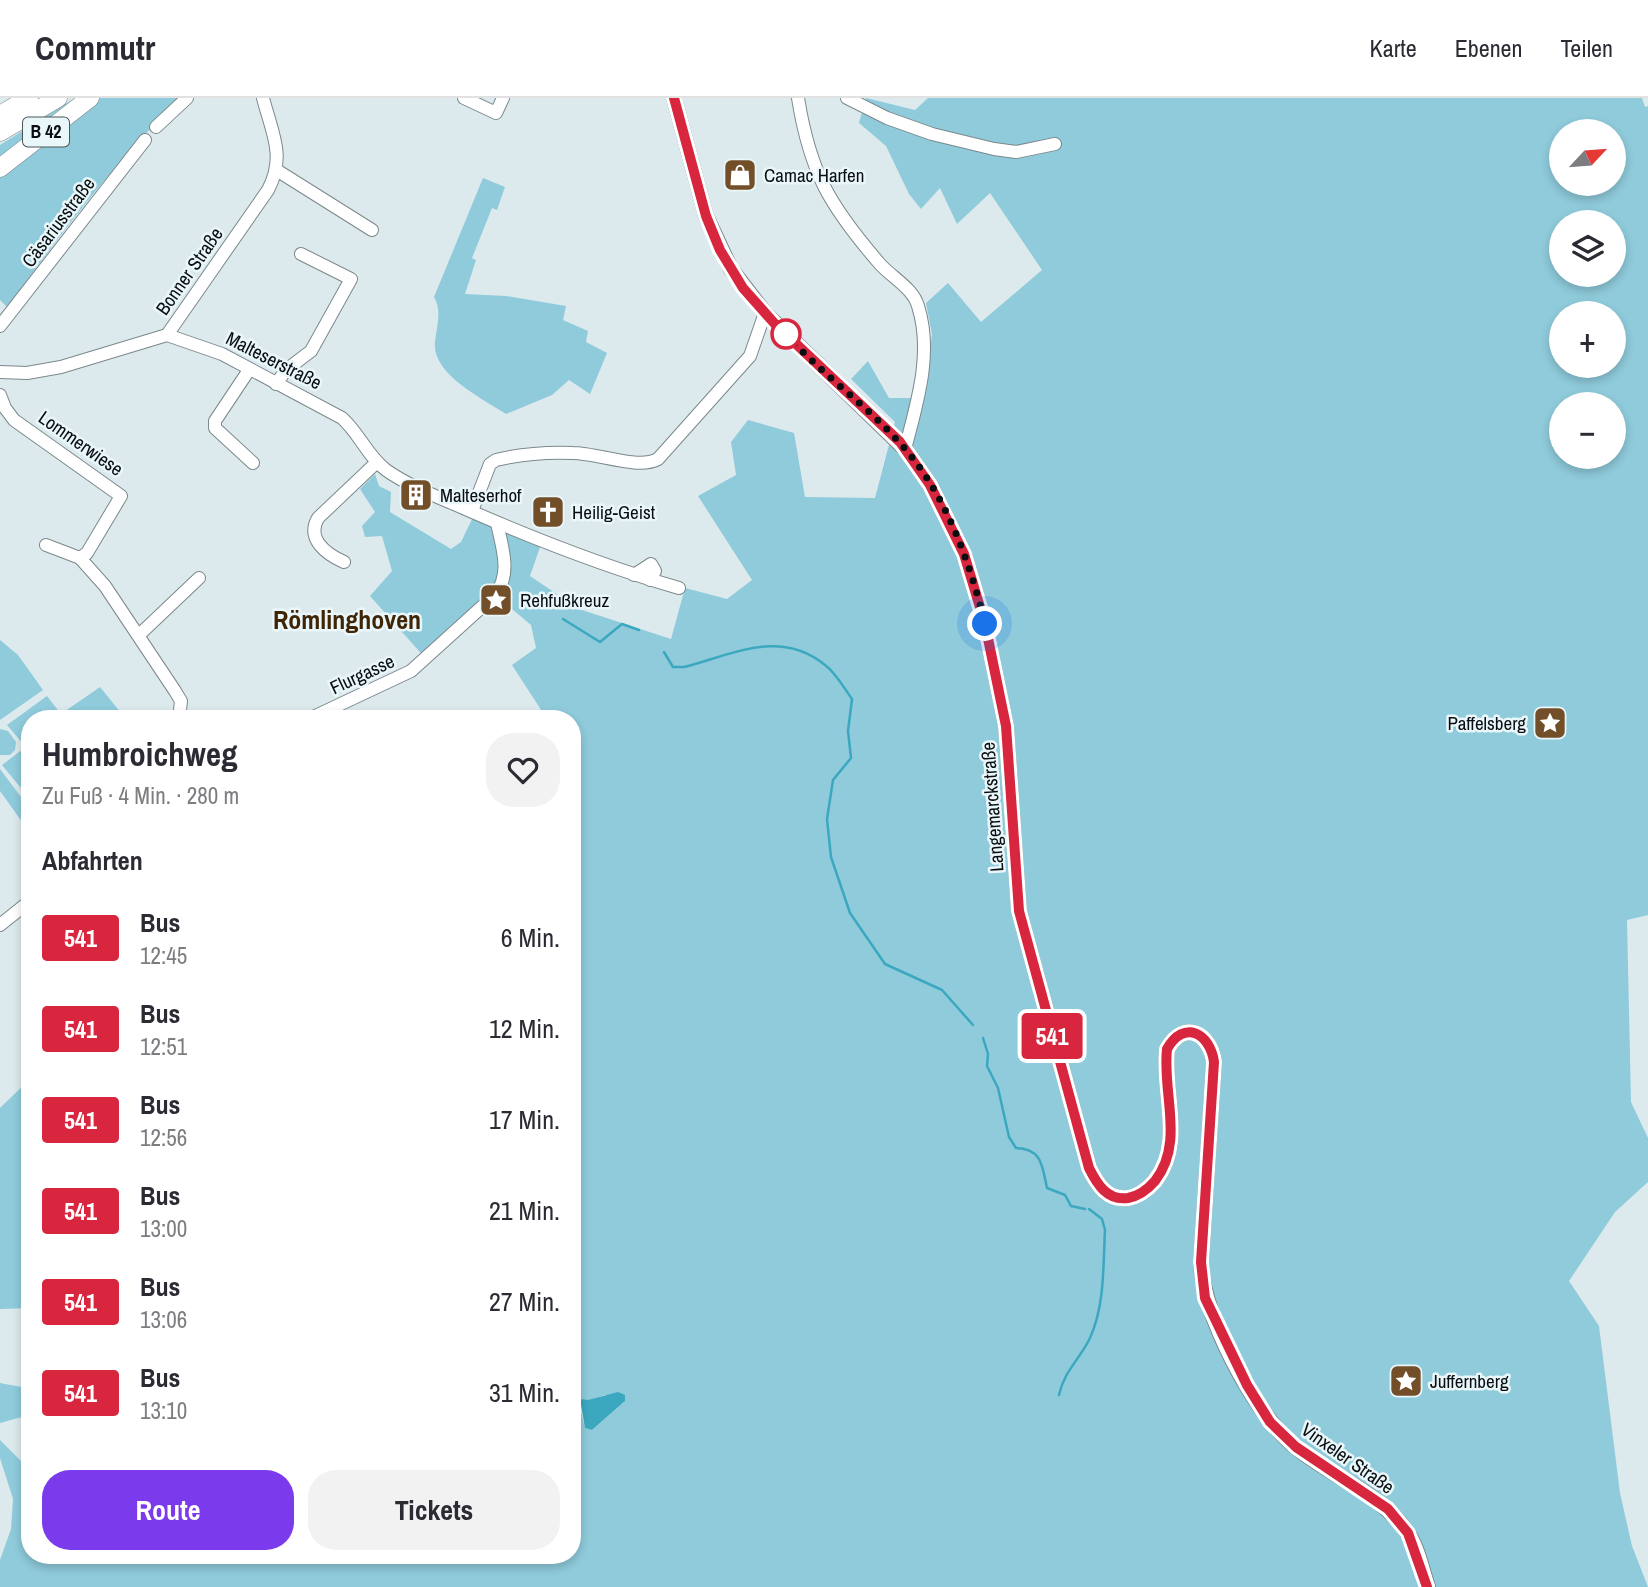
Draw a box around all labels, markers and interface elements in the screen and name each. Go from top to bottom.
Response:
text: Commutr [35,26,155,70]
text: Karte [1370,32,1417,64]
text: Ebenen [1455,32,1522,64]
text: Teilen [1560,32,1613,64]
road number: B 42 [23,117,69,146]
north arrow [1549,119,1626,196]
map controls [1549,119,1626,469]
shop icon: Camac Harfen [721,156,759,194]
place label: Camac Harfen [764,162,864,188]
street label: Cäsariusstraße [16,172,100,272]
button: layers [1549,210,1626,287]
street label: Bonner Straße [149,222,229,320]
button: + [1549,301,1626,378]
unlabelled marker [771,319,801,349]
street label: Malteserstraße [222,325,326,395]
button: − [1549,392,1626,469]
street label: Lommerwiese [33,404,129,482]
building icon: Malteserhof [397,476,435,514]
place label: Malteserhof [440,482,522,508]
church icon: Heilig-Geist [529,493,567,531]
place label: Heilig-Geist [572,499,656,525]
place icon: Rehfußkreuz [477,581,515,619]
place label: Rehfußkreuz [520,587,609,613]
district label: Römlinghoven [273,602,421,637]
your location [967,606,1002,641]
street label: Flurgasse [326,648,398,700]
place icon: Paffelsberg [1531,704,1569,742]
place label: Paffelsberg [1447,710,1526,736]
text: Humbroichweg [42,732,237,776]
button: heart [486,733,560,807]
street label: Langemarckstraße [975,741,1009,873]
text: Zu Fuß · 4 Min. · 280 m [42,780,239,811]
text: Abfahrten [42,843,143,878]
text: Bus [140,905,180,940]
text: 6 Min. [501,920,560,955]
text: 541 [64,922,97,954]
text: 12:45 [140,940,187,971]
text: Bus [140,996,180,1031]
text: 12 Min. [489,1011,560,1046]
text: 541 [64,1013,97,1045]
line badge: 541 [1012,1013,1092,1059]
text: 541 [1036,1020,1068,1052]
text: 12:51 [140,1031,187,1062]
text: Bus [140,1087,180,1122]
text: 17 Min. [489,1102,560,1137]
text: 541 [64,1104,97,1136]
text: 12:56 [140,1122,187,1153]
text: Bus [140,1178,180,1213]
text: 21 Min. [489,1193,560,1228]
text: 541 [64,1195,97,1227]
text: 13:00 [140,1213,187,1244]
text: Bus [140,1269,180,1304]
text: 27 Min. [489,1284,560,1319]
text: 541 [64,1286,97,1318]
text: 13:06 [140,1304,187,1335]
text: Bus [140,1360,180,1395]
place icon: Juffernberg [1387,1362,1425,1400]
place label: Juffernberg [1430,1368,1509,1394]
text: 31 Min. [489,1375,560,1410]
text: 541 [64,1377,97,1409]
text: 13:10 [140,1395,187,1426]
street label: Vinxeler Straße [1296,1416,1400,1500]
button: Route [42,1470,294,1550]
button: Tickets [308,1470,560,1550]

